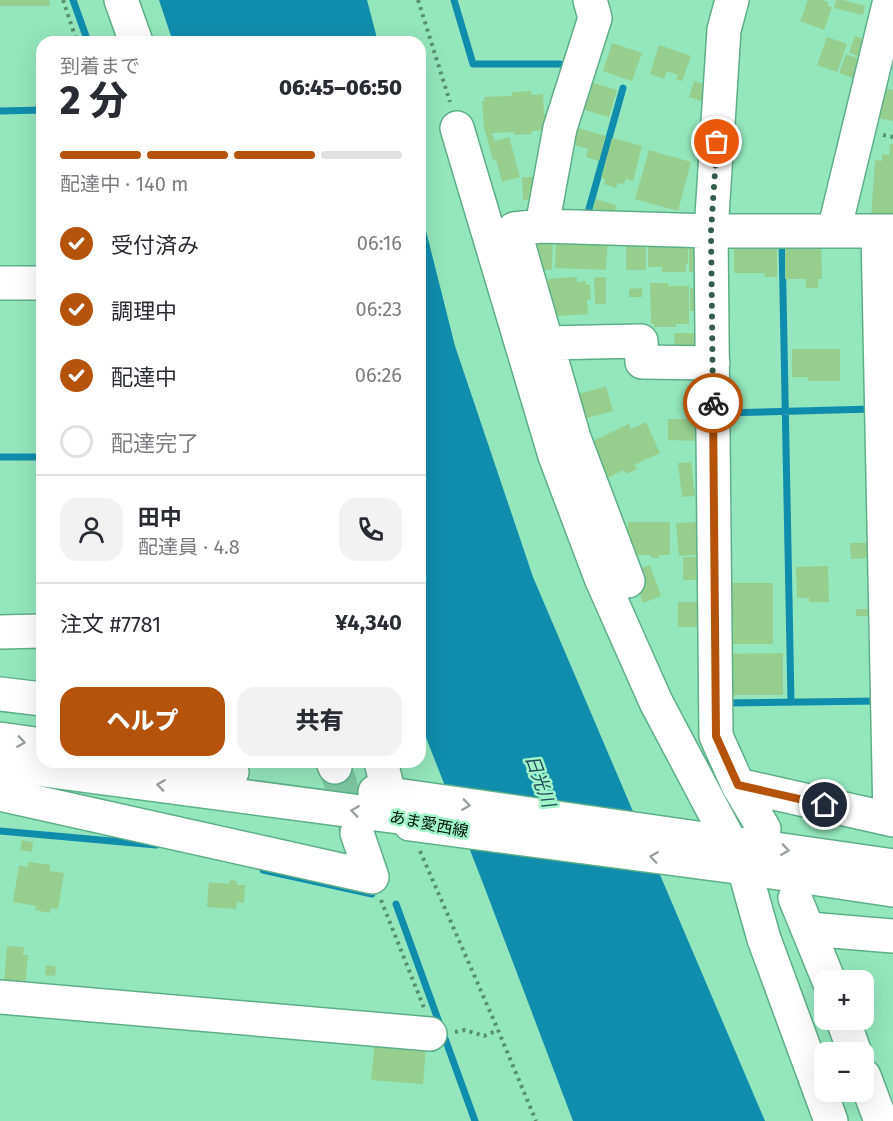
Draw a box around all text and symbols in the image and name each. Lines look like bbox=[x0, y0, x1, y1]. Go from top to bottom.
text: 到着まで bbox=[60, 54, 140, 78]
text: 06:45–06:50 bbox=[279, 74, 402, 101]
text: 2 分 bbox=[60, 78, 128, 124]
pin bbox=[691, 116, 742, 167]
icon: bag bbox=[700, 125, 733, 158]
text: 配達中 · 140 m bbox=[60, 172, 188, 196]
icon: check bbox=[60, 227, 93, 260]
text: 06:16 bbox=[357, 231, 402, 255]
text: 受付済み bbox=[111, 232, 199, 259]
icon: check bbox=[60, 293, 93, 326]
text: 06:23 bbox=[356, 297, 402, 321]
text: 調理中 bbox=[111, 298, 177, 325]
icon: check bbox=[60, 359, 93, 392]
text: 06:26 bbox=[355, 363, 402, 387]
text: 配達中 bbox=[111, 364, 177, 391]
courier bbox=[683, 373, 743, 433]
icon: bike bbox=[697, 387, 730, 420]
text: 配達完了 bbox=[111, 430, 199, 457]
button: person bbox=[60, 498, 123, 561]
button: phone bbox=[339, 498, 402, 561]
text: 田中 bbox=[138, 504, 182, 531]
text: 配達員 · 4.8 bbox=[138, 535, 240, 559]
text: ¥4,340 bbox=[335, 609, 402, 636]
text: 注文 #7781 bbox=[60, 611, 161, 638]
button: ヘルプ bbox=[60, 687, 225, 756]
button: 共有 bbox=[237, 687, 402, 756]
one-way arrow bbox=[16, 735, 26, 747]
water label: 日光川 bbox=[520, 752, 560, 812]
pin bbox=[799, 779, 850, 830]
one-way arrow bbox=[157, 780, 166, 792]
icon: home bbox=[808, 788, 841, 821]
one-way arrow bbox=[461, 799, 470, 811]
one-way arrow bbox=[350, 806, 359, 818]
street label: あま愛西線 bbox=[388, 807, 470, 841]
one-way arrow bbox=[780, 844, 789, 856]
one-way arrow bbox=[650, 851, 659, 864]
map controls bbox=[814, 970, 874, 1102]
button: + bbox=[814, 970, 874, 1030]
button: − bbox=[814, 1042, 874, 1102]

